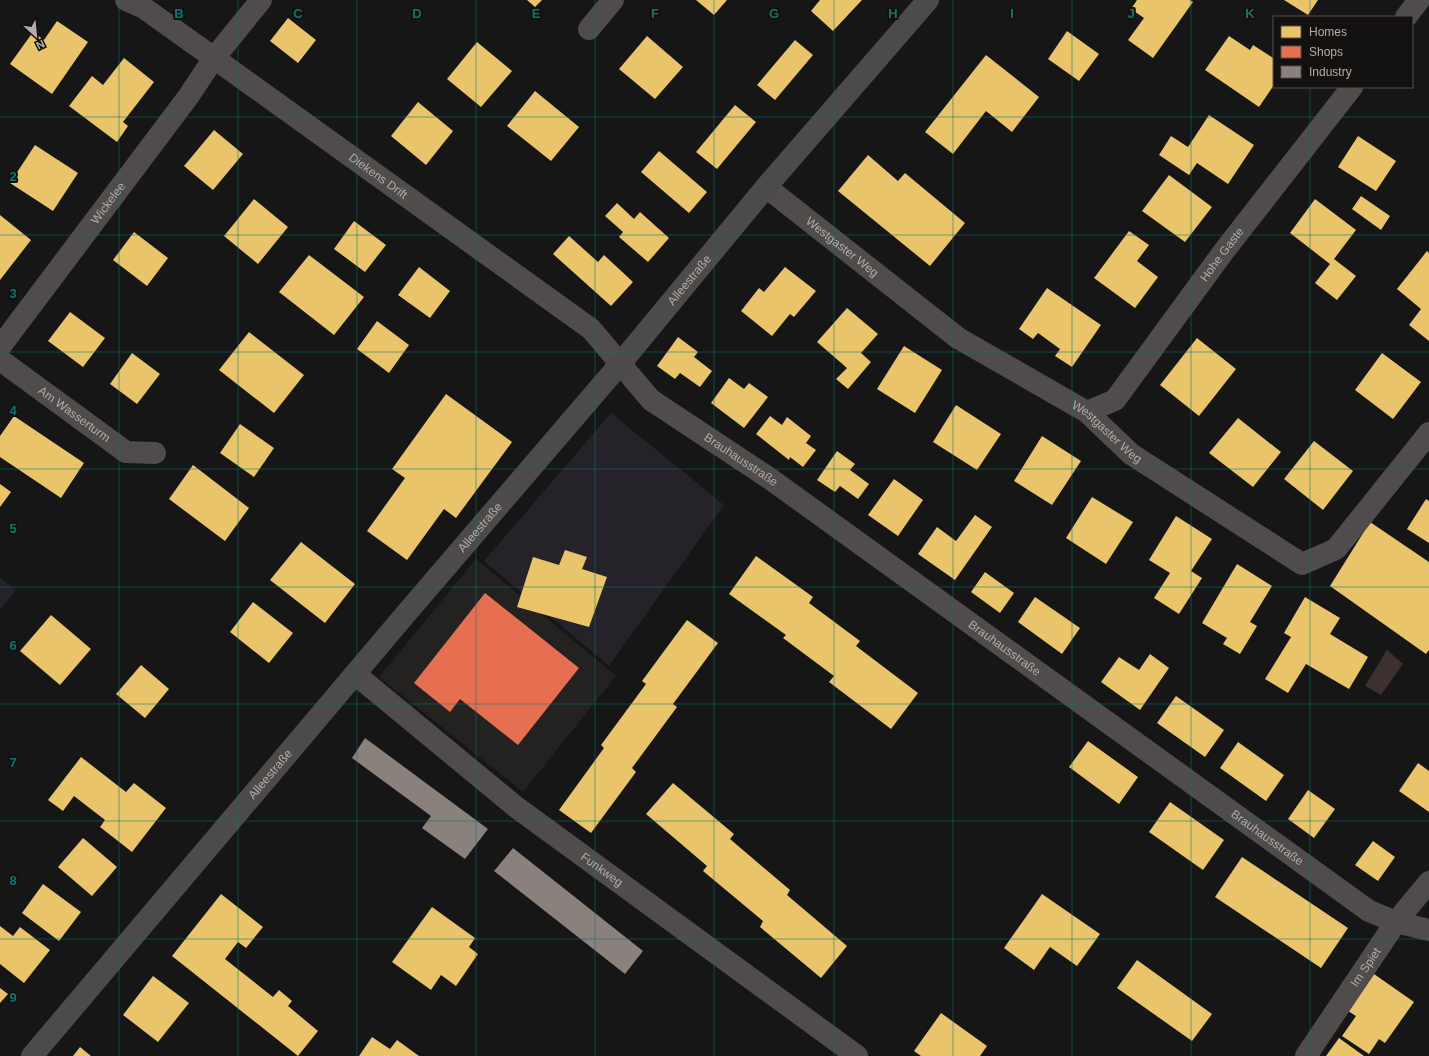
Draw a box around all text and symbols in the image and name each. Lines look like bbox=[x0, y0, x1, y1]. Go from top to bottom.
text: B bbox=[174, 6, 184, 21]
text: C bbox=[293, 6, 303, 21]
text: D bbox=[412, 6, 422, 21]
text: E bbox=[532, 6, 541, 21]
text: F bbox=[651, 6, 659, 21]
text: G bbox=[769, 6, 779, 21]
text: H bbox=[888, 6, 898, 21]
text: I bbox=[1010, 6, 1014, 21]
text: J bbox=[1127, 6, 1135, 21]
text: K bbox=[1245, 6, 1255, 21]
north arrow bbox=[16, 16, 56, 56]
legend bbox=[1273, 16, 1413, 88]
text: Homes bbox=[1309, 25, 1347, 39]
text: N bbox=[34, 38, 47, 52]
text: Shops bbox=[1309, 45, 1343, 59]
text: Industry bbox=[1309, 65, 1352, 79]
street label: Diekens Drift bbox=[346, 150, 411, 202]
text: 2 bbox=[9, 169, 17, 184]
street label: Wickelee bbox=[88, 179, 129, 227]
street label: Westgaster Weg bbox=[803, 214, 881, 280]
street label: Hohe Gaste bbox=[1197, 224, 1247, 284]
street label: Alleestraße bbox=[665, 252, 714, 308]
text: 3 bbox=[9, 286, 17, 301]
street label: Am Wasserturm bbox=[36, 383, 113, 445]
street label: Westgaster Weg bbox=[1069, 398, 1144, 466]
text: 4 bbox=[9, 403, 17, 418]
street label: Brauhausstraße bbox=[702, 430, 781, 489]
street label: Alleestraße bbox=[455, 499, 505, 555]
text: 5 bbox=[9, 521, 17, 536]
street label: Brauhausstraße bbox=[966, 617, 1044, 679]
text: 6 bbox=[9, 638, 17, 653]
street label: Alleestraße bbox=[245, 746, 295, 802]
text: 7 bbox=[9, 755, 17, 770]
street label: Brauhausstraße bbox=[1229, 807, 1306, 869]
street label: Funkweg bbox=[578, 850, 626, 890]
text: 8 bbox=[9, 873, 17, 888]
street label: Im Spiet bbox=[1348, 944, 1384, 989]
text: 9 bbox=[9, 990, 17, 1005]

